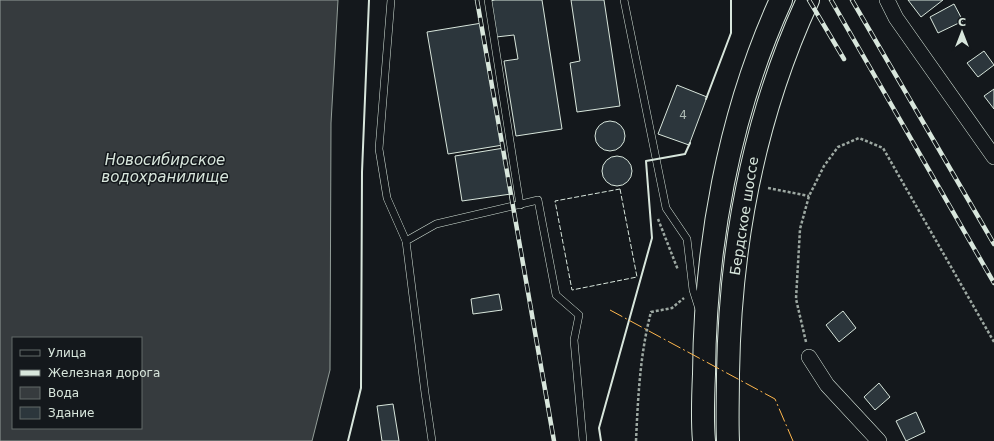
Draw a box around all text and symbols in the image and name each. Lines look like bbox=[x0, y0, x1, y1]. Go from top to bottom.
north arrow bbox=[942, 12, 982, 52]
text: С bbox=[958, 16, 966, 29]
house number: 4 bbox=[679, 108, 687, 122]
water label: Новосибирское водохранилище bbox=[101, 151, 229, 186]
street label: Бердское шоссе bbox=[727, 156, 761, 276]
legend bbox=[12, 337, 142, 429]
text: Улица bbox=[48, 346, 86, 360]
text: Железная дорога bbox=[48, 366, 160, 380]
text: Вода bbox=[48, 386, 79, 400]
text: Здание bbox=[48, 406, 94, 420]

